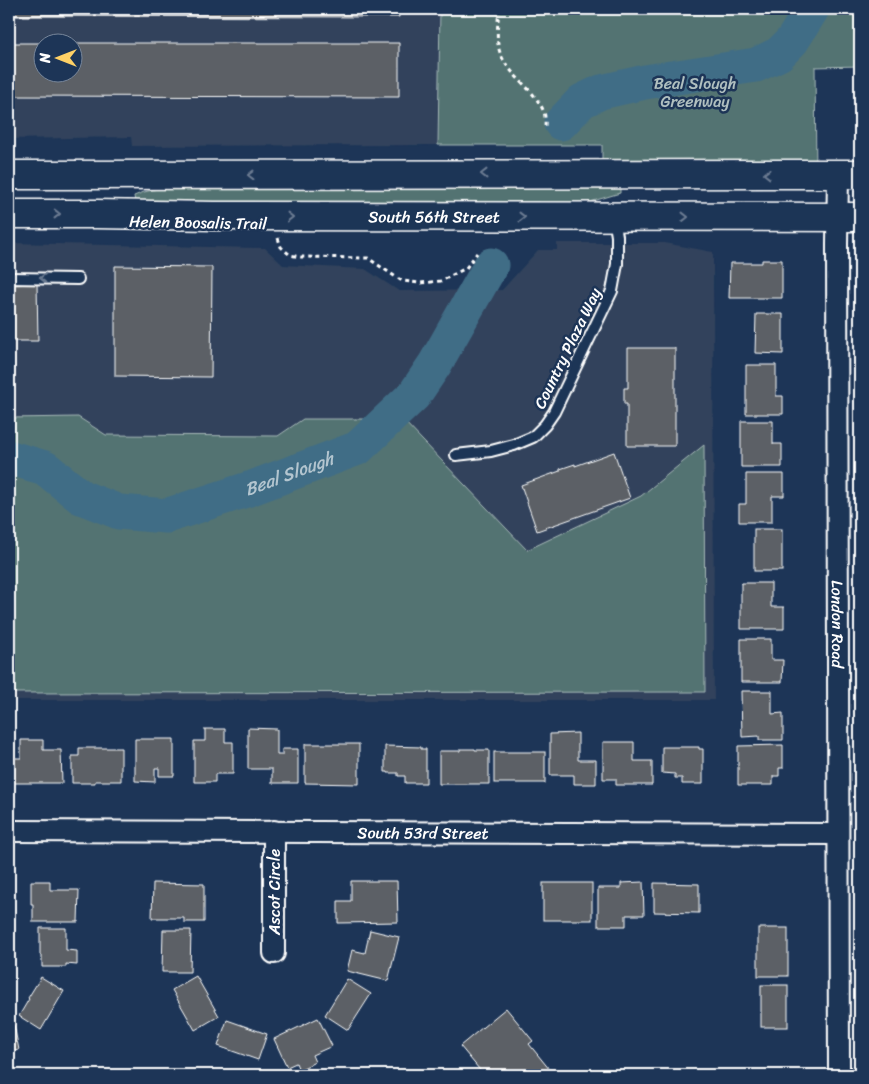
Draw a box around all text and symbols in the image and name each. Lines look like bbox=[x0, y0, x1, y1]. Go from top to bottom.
north arrow bbox=[32, 32, 82, 82]
text: N bbox=[33, 53, 58, 64]
park label: Beal Slough Greenway bbox=[654, 69, 736, 116]
one-way arrow bbox=[479, 169, 487, 179]
one-way arrow bbox=[763, 169, 770, 179]
one-way arrow bbox=[247, 170, 254, 180]
street label: South 56th Street bbox=[368, 202, 500, 231]
street label: Helen Boosalis Trail bbox=[129, 207, 268, 238]
one-way arrow bbox=[54, 209, 62, 219]
one-way arrow bbox=[286, 212, 294, 222]
one-way arrow bbox=[519, 212, 527, 222]
one-way arrow bbox=[682, 212, 689, 222]
one-way arrow bbox=[39, 273, 47, 283]
street label: Country Plaza Way bbox=[525, 282, 610, 414]
water label: Beal Slough bbox=[240, 442, 340, 505]
street label: London Road bbox=[823, 580, 852, 669]
street label: South 53rd Street bbox=[357, 818, 489, 848]
street label: Ascot Circle bbox=[260, 849, 289, 936]

